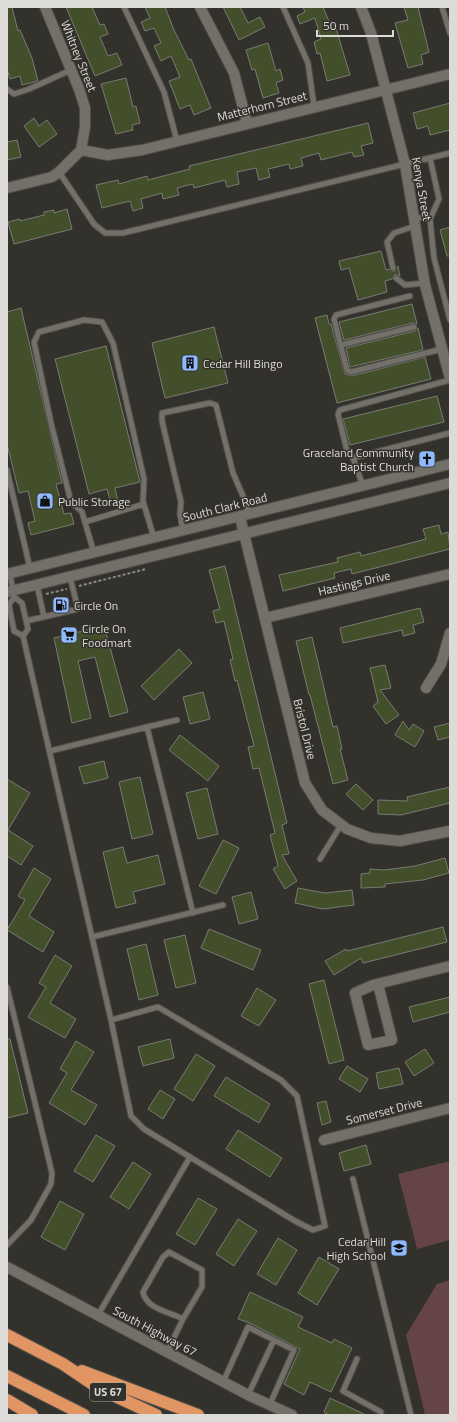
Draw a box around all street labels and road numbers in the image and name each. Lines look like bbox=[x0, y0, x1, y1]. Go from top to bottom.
street label: Whitney Street bbox=[56, 17, 102, 95]
street label: Matterhorn Street bbox=[215, 86, 310, 126]
street label: Kenya Street bbox=[407, 156, 437, 223]
street label: South Clark Road bbox=[181, 487, 269, 527]
street label: Hastings Drive bbox=[316, 565, 392, 601]
street label: Bristol Drive bbox=[288, 697, 322, 761]
street label: Somerset Drive bbox=[344, 1092, 424, 1130]
street label: South Highway 67 bbox=[110, 1301, 200, 1361]
road number: US 67 bbox=[90, 1383, 126, 1401]

